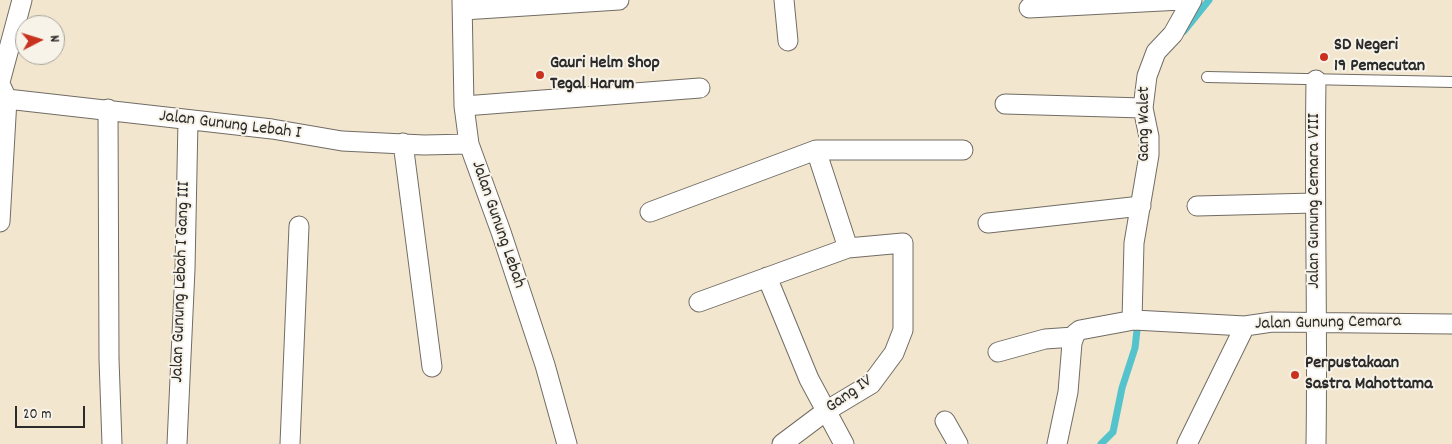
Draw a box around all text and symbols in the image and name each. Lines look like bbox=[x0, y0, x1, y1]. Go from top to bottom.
north arrow bbox=[15, 15, 65, 65]
text: N bbox=[44, 34, 64, 43]
place label: SD Negeri 19 Pemecutan bbox=[1334, 36, 1425, 78]
marker: SD Negeri 19 Pemecutan bbox=[1318, 51, 1330, 63]
place label: Gauri Helm Shop Tegal Harum bbox=[550, 54, 660, 96]
marker: Gauri Helm Shop Tegal Harum bbox=[534, 69, 546, 81]
street label: Gang Walet bbox=[1135, 86, 1157, 162]
street label: Jalan Gunung Lebah I bbox=[158, 107, 302, 145]
street label: Jalan Gunung Cemara VIII bbox=[1305, 113, 1327, 289]
street label: Jalan Gunung Lebah bbox=[465, 159, 529, 291]
street label: Jalan Gunung Lebah I Gang III bbox=[168, 181, 196, 383]
street label: Jalan Gunung Cemara bbox=[1255, 312, 1401, 336]
place label: Perpustakaan Sastra Mahottama bbox=[1305, 354, 1433, 396]
marker: Perpustakaan Sastra Mahottama bbox=[1289, 369, 1301, 381]
street label: Gang IV bbox=[822, 371, 878, 419]
scale bar bbox=[18, 396, 88, 428]
text: 20 m bbox=[23, 404, 51, 426]

